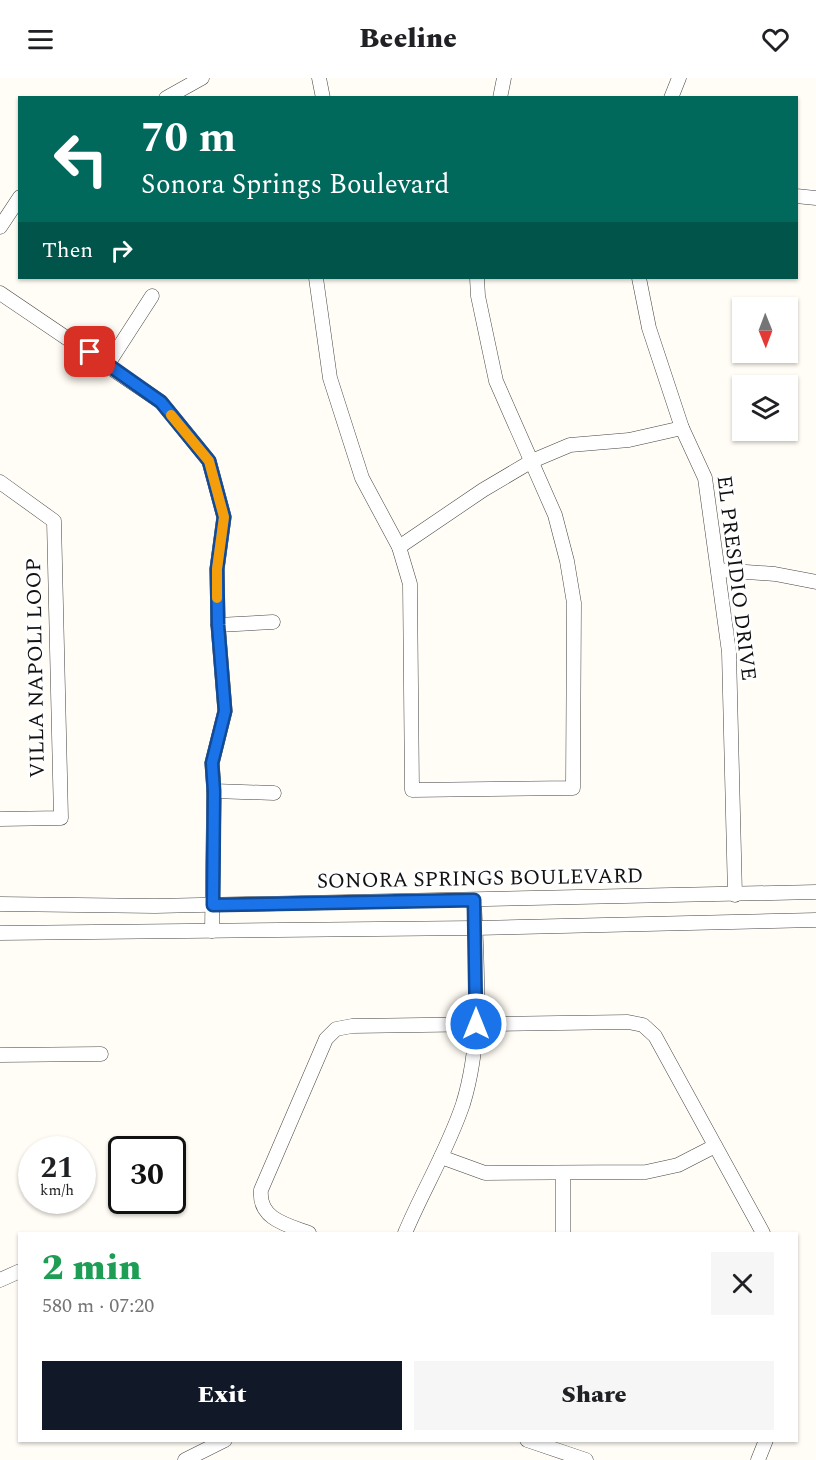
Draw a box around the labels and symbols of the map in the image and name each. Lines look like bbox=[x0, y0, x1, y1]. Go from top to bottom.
north arrow bbox=[732, 297, 798, 363]
pin bbox=[64, 326, 115, 377]
street label: EL PRESIDIO DRIVE bbox=[708, 473, 764, 683]
street label: VILLA NAPOLI LOOP bbox=[18, 558, 54, 778]
street label: SONORA SPRINGS BOULEVARD bbox=[316, 860, 644, 898]
position arrow bbox=[444, 992, 508, 1056]
speed limit sign: 30 bbox=[108, 1136, 186, 1214]

